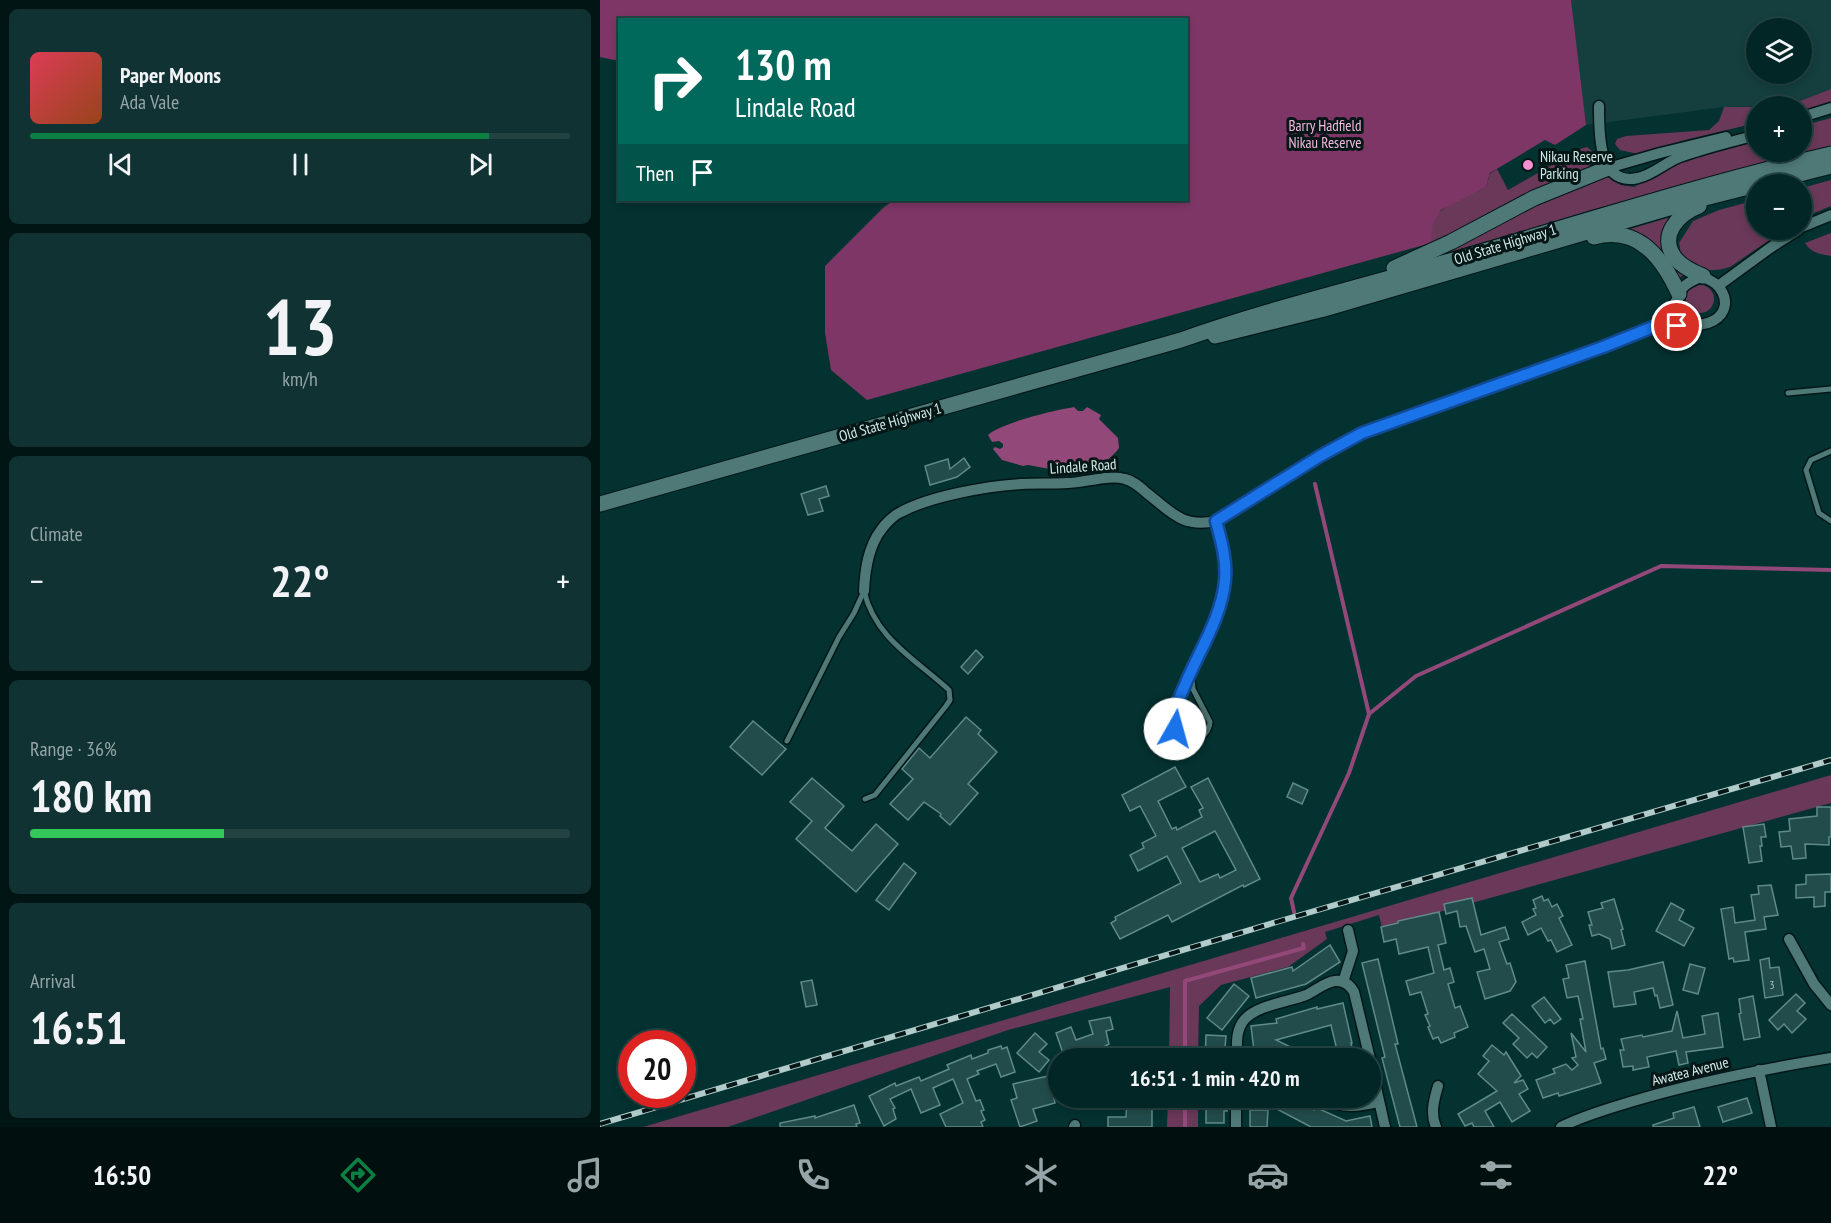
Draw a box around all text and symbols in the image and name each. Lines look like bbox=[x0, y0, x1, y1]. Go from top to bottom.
map controls bbox=[1746, 18, 1812, 240]
button: layers bbox=[1746, 18, 1812, 84]
text: 130 m bbox=[735, 37, 832, 92]
icon: right bbox=[636, 42, 714, 120]
text: Paper Moons bbox=[120, 61, 221, 89]
text: Ada Vale bbox=[120, 89, 179, 115]
text: Lindale Road bbox=[735, 90, 856, 124]
button: + bbox=[1746, 96, 1812, 162]
park label: Barry Hadfield Nikau Reserve bbox=[1288, 116, 1362, 152]
place label: Nikau Reserve Parking bbox=[1540, 147, 1613, 183]
icon: previous bbox=[104, 148, 137, 181]
icon: pause bbox=[284, 148, 317, 181]
icon: next bbox=[464, 148, 497, 181]
icon: arrive bbox=[686, 156, 719, 189]
marker: Nikau Reserve Parking bbox=[1521, 158, 1535, 172]
text: Then bbox=[636, 159, 674, 187]
button: − bbox=[1746, 174, 1812, 240]
street label: Old State Highway 1 bbox=[1452, 219, 1558, 269]
text: 13 bbox=[263, 276, 337, 377]
pin bbox=[1651, 300, 1702, 351]
icon: arrive bbox=[1660, 309, 1693, 342]
text: km/h bbox=[282, 366, 318, 392]
street label: Old State Highway 1 bbox=[837, 398, 943, 446]
street label: Lindale Road bbox=[1049, 454, 1117, 478]
text: Climate bbox=[30, 521, 83, 547]
text: 22° bbox=[270, 551, 330, 609]
text: − bbox=[30, 559, 44, 602]
text: + bbox=[556, 559, 570, 602]
position arrow bbox=[1143, 697, 1207, 761]
text: Range · 36% bbox=[30, 736, 117, 762]
text: 180 km bbox=[30, 766, 152, 824]
text: Arrival bbox=[30, 968, 75, 994]
house number: 3 bbox=[1769, 977, 1775, 992]
text: 16:51 bbox=[30, 998, 127, 1056]
speed limit sign: 20 bbox=[618, 1030, 696, 1108]
street label: Awatea Avenue bbox=[1650, 1052, 1730, 1090]
text: 16:51 · 1 min · 420 m bbox=[1129, 1064, 1300, 1092]
icon: directions bbox=[337, 1154, 379, 1196]
icon: music bbox=[564, 1154, 606, 1196]
icon: phone bbox=[792, 1154, 834, 1196]
icon: climate bbox=[1020, 1154, 1062, 1196]
icon: car bbox=[1247, 1154, 1289, 1196]
icon: filters bbox=[1475, 1154, 1517, 1196]
text: 16:50 bbox=[93, 1158, 151, 1192]
text: 22° bbox=[1702, 1158, 1738, 1192]

